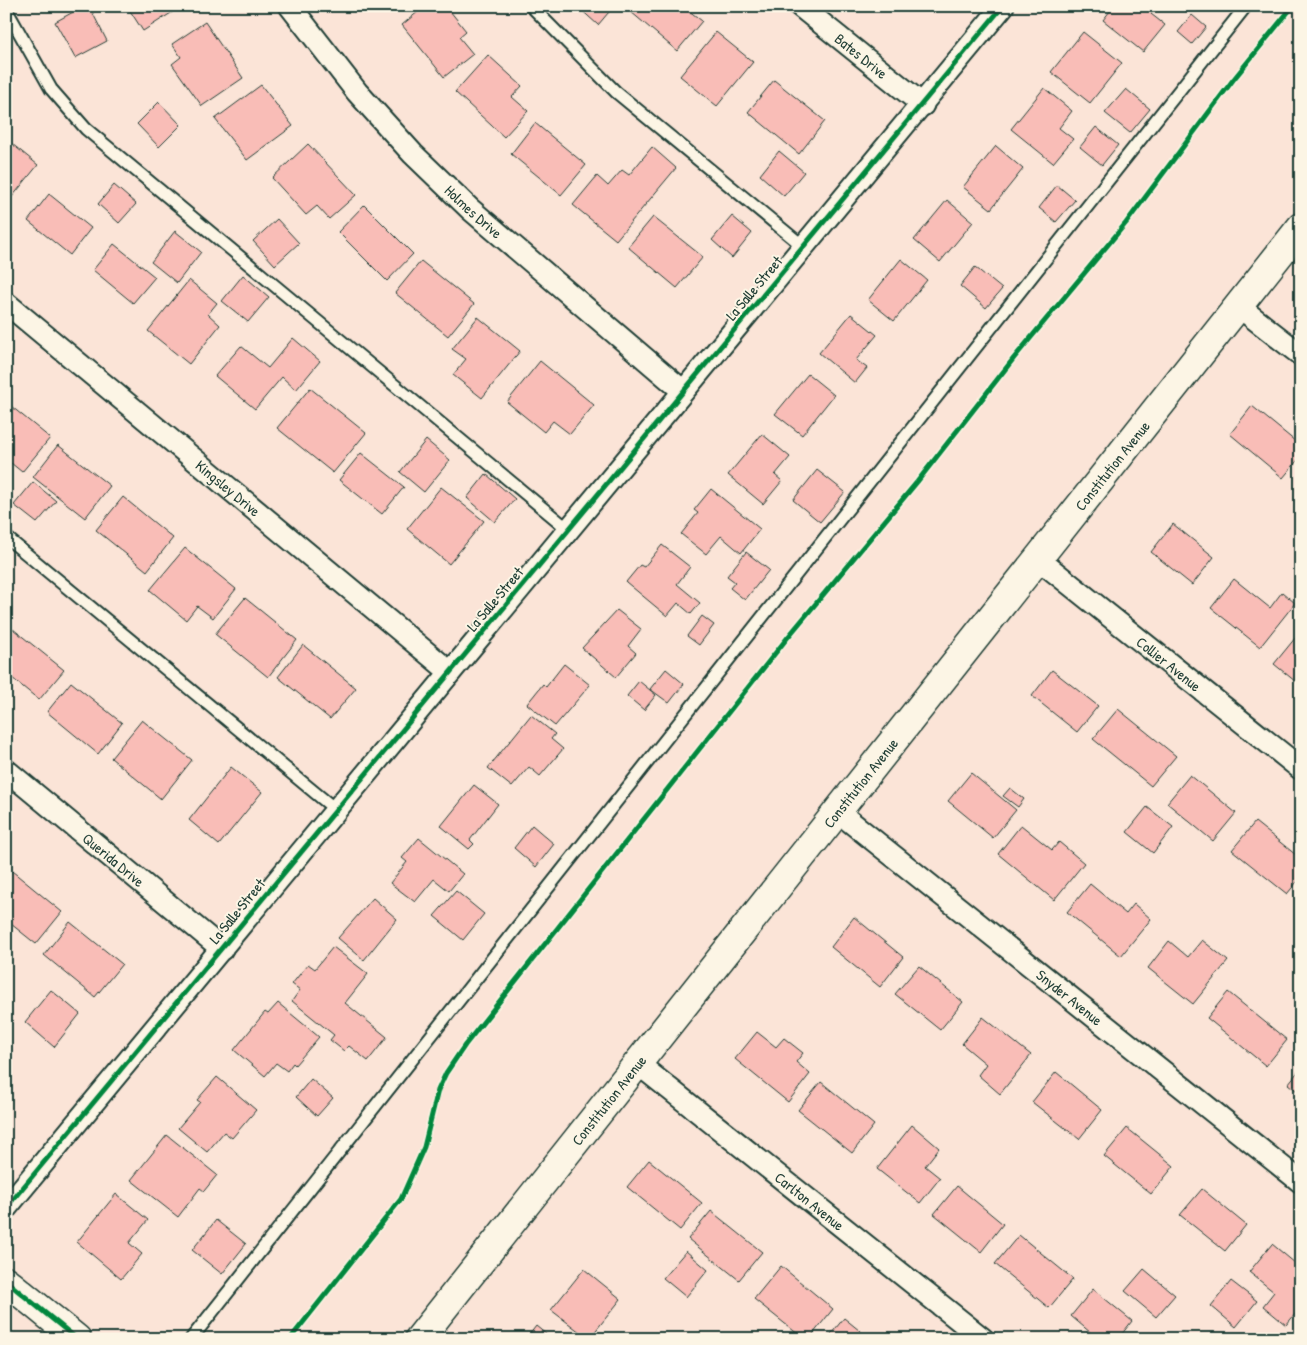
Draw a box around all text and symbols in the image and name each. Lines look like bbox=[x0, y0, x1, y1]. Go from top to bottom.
street label: Bates Drive bbox=[831, 28, 892, 83]
street label: Holmes Drive bbox=[440, 180, 507, 243]
street label: La Salle Street bbox=[721, 251, 788, 325]
street label: Constitution Avenue bbox=[1070, 416, 1154, 515]
street label: Kingsley Drive bbox=[191, 455, 265, 521]
street label: La Salle Street bbox=[462, 562, 529, 636]
street label: Collier Avenue bbox=[1132, 631, 1206, 696]
street label: Constitution Avenue bbox=[818, 733, 902, 832]
street label: Querida Drive bbox=[78, 827, 149, 891]
street label: La Salle Street bbox=[204, 873, 270, 948]
street label: Snyder Avenue bbox=[1032, 964, 1107, 1030]
street label: Constitution Avenue bbox=[566, 1051, 651, 1149]
street label: Carlton Avenue bbox=[771, 1167, 849, 1235]

